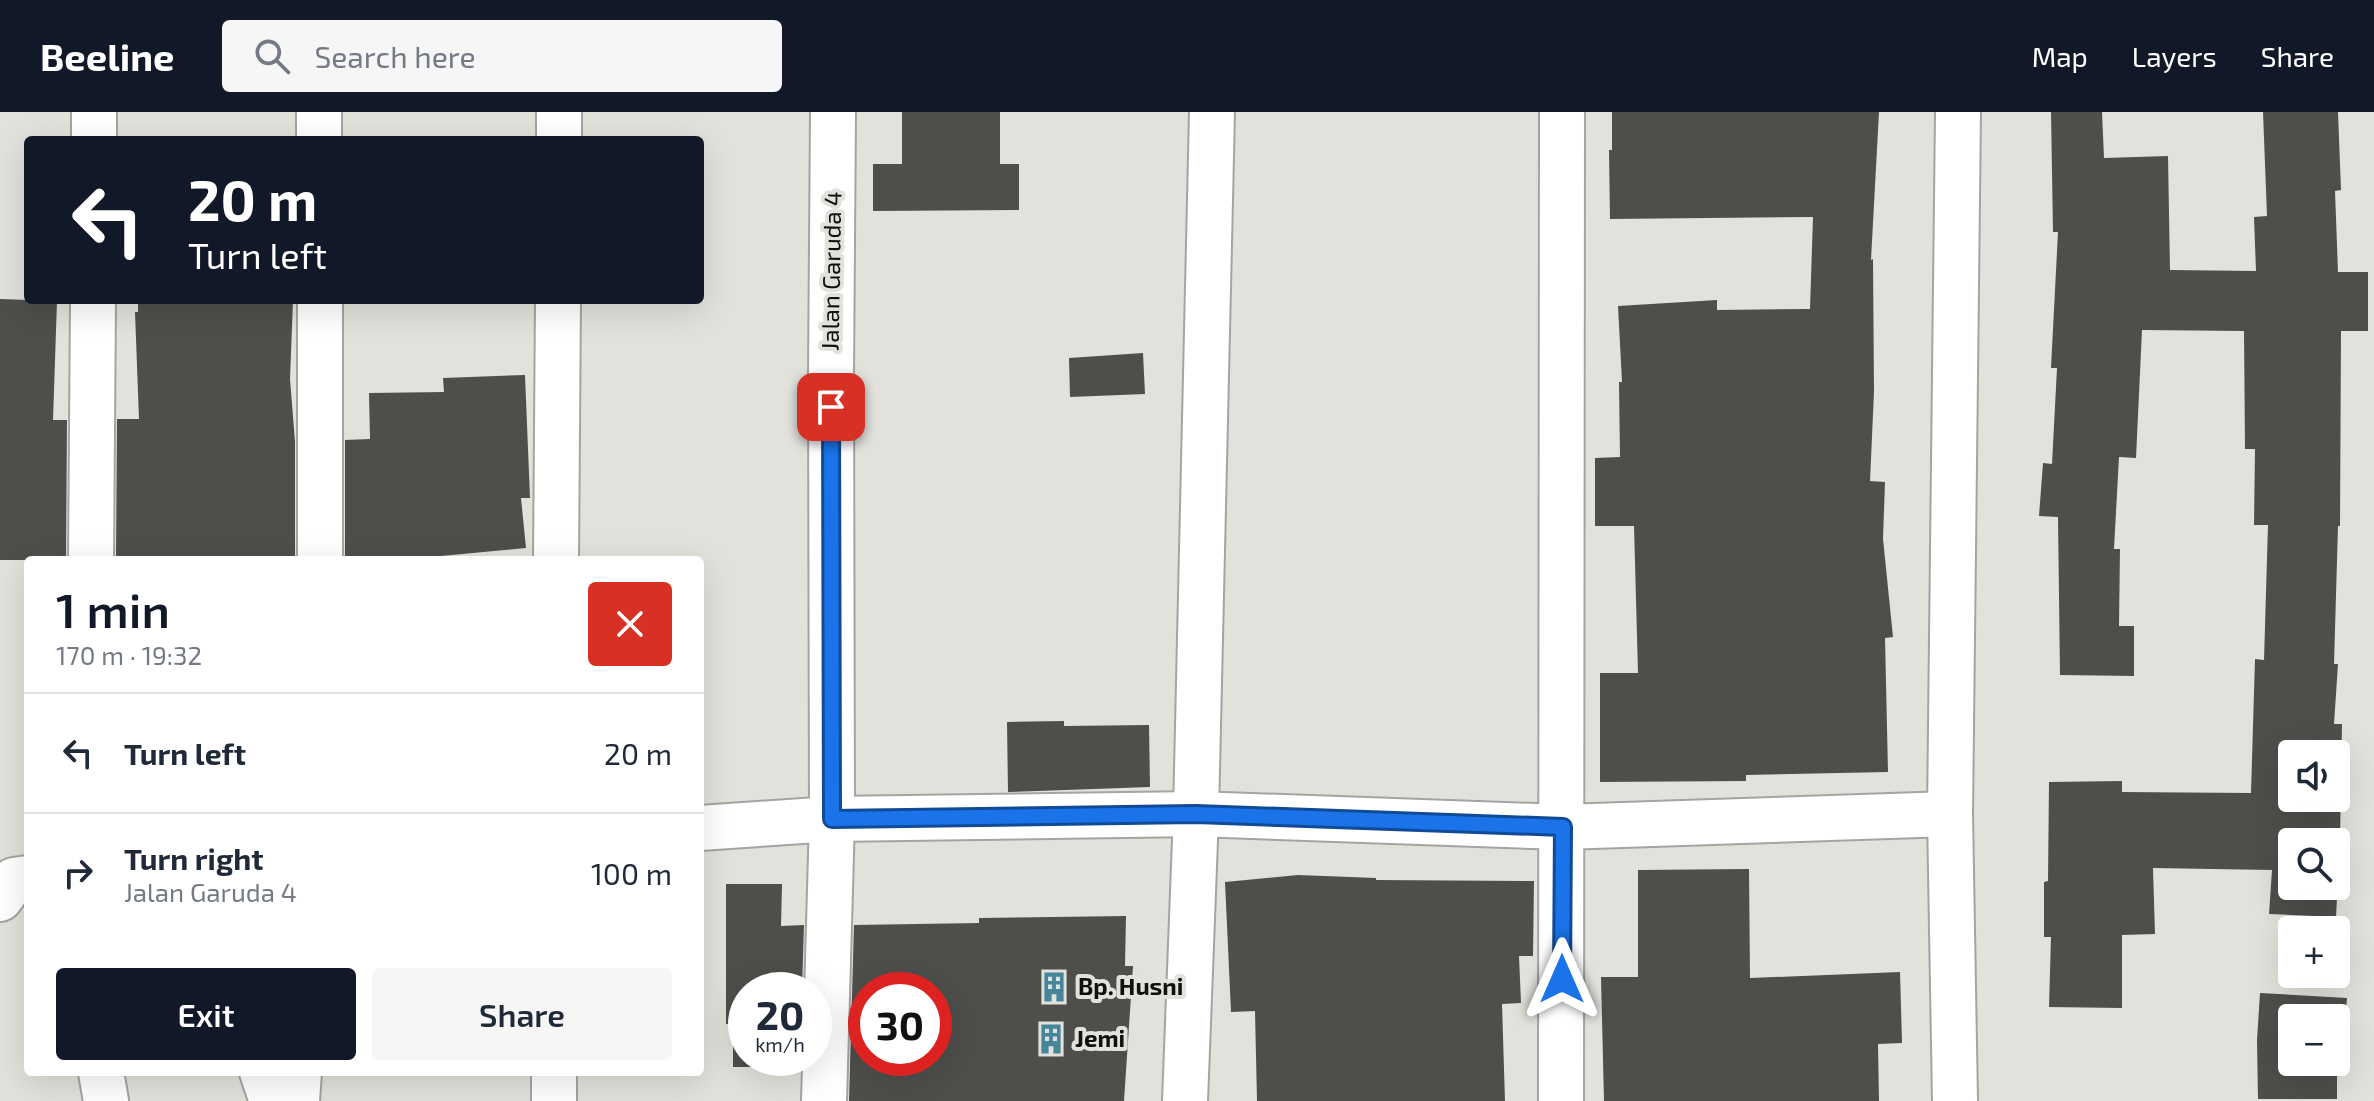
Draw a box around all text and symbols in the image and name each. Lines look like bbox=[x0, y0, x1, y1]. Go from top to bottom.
search box bbox=[222, 20, 782, 92]
text: Beeline bbox=[40, 33, 174, 79]
icon: search bbox=[250, 34, 294, 78]
text: Search here bbox=[314, 38, 476, 74]
text: Map bbox=[2032, 39, 2088, 73]
text: Layers bbox=[2132, 39, 2217, 73]
text: Share bbox=[2261, 39, 2334, 73]
text: 20 m bbox=[188, 165, 317, 232]
icon: left bbox=[56, 168, 160, 272]
street label: Jalan Garuda 4 bbox=[815, 191, 846, 351]
text: Turn left bbox=[188, 233, 327, 276]
pin bbox=[797, 373, 865, 441]
icon: arrive bbox=[809, 385, 853, 429]
text: 1 min bbox=[56, 580, 170, 638]
button: close bbox=[588, 582, 672, 666]
text: 170 m · 19:32 bbox=[56, 639, 202, 670]
icon: left bbox=[56, 731, 100, 775]
text: Turn left bbox=[124, 735, 246, 771]
text: 20 m bbox=[604, 735, 672, 771]
map controls bbox=[2278, 740, 2350, 1076]
button: sound bbox=[2278, 740, 2350, 812]
button: search bbox=[2278, 828, 2350, 900]
text: Turn right bbox=[124, 840, 264, 876]
icon: right bbox=[56, 851, 100, 895]
text: 100 m bbox=[591, 855, 672, 891]
text: Jalan Garuda 4 bbox=[124, 876, 297, 907]
button: + bbox=[2278, 916, 2350, 988]
position arrow bbox=[1520, 937, 1604, 1021]
button: Exit bbox=[56, 968, 356, 1060]
button: Share bbox=[372, 968, 672, 1060]
building icon: Bp. Husni bbox=[1037, 970, 1071, 1004]
place label: Bp. Husni bbox=[1078, 971, 1183, 1000]
speed limit sign: 30 bbox=[848, 972, 952, 1076]
text: 20 bbox=[756, 990, 804, 1038]
button: − bbox=[2278, 1004, 2350, 1076]
building icon: Jemi bbox=[1034, 1022, 1068, 1056]
place label: Jemi bbox=[1075, 1023, 1125, 1052]
text: km/h bbox=[755, 1032, 805, 1056]

